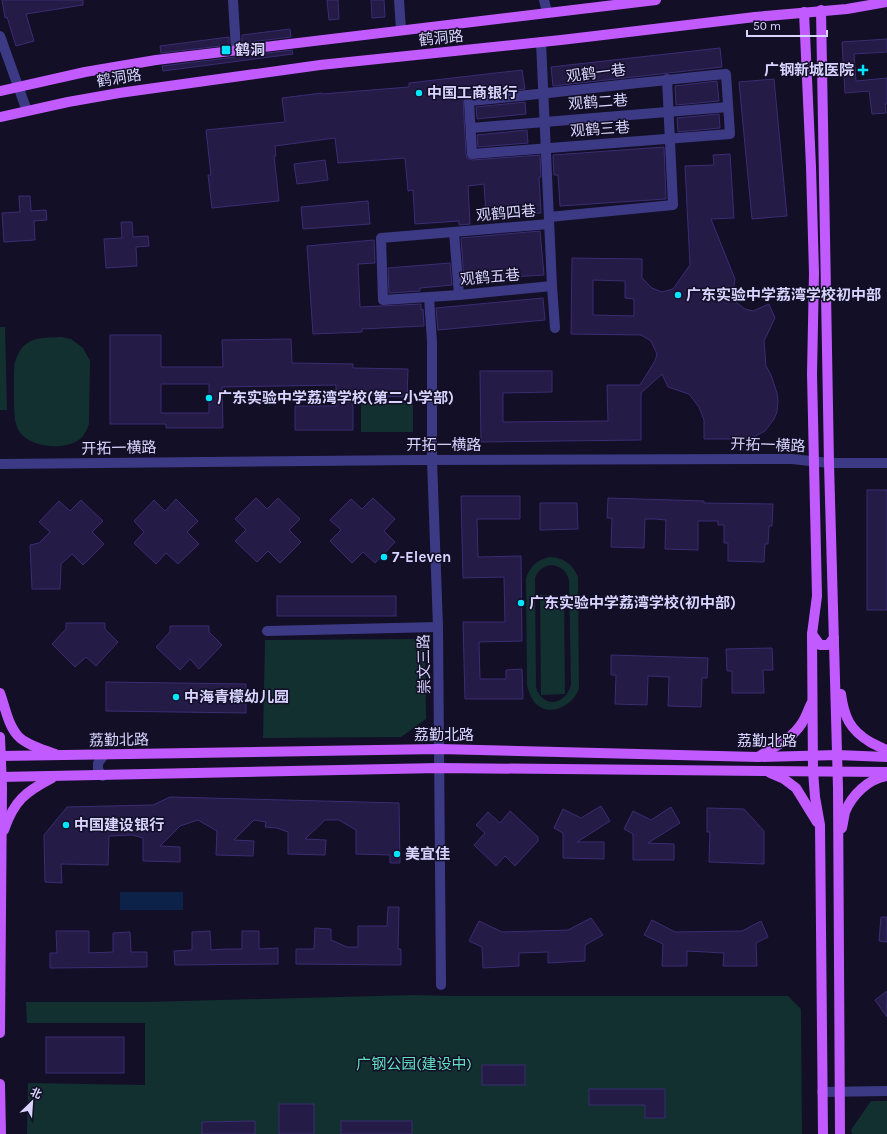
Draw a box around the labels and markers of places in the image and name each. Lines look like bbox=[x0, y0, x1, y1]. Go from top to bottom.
place label: 鹤洞 bbox=[235, 41, 265, 59]
marker: 鹤洞 bbox=[220, 44, 232, 56]
place label: 广钢新城医院 bbox=[764, 61, 854, 79]
marker: 广钢新城医院 bbox=[857, 64, 869, 76]
place label: 中国工商银行 bbox=[427, 84, 517, 102]
marker: 中国工商银行 bbox=[414, 88, 424, 98]
place label: 广东实验中学荔湾学校初中部 bbox=[686, 286, 881, 304]
marker: 广东实验中学荔湾学校初中部 bbox=[673, 290, 683, 300]
place label: 广东实验中学荔湾学校(第二小学部) bbox=[217, 389, 454, 407]
marker: 广东实验中学荔湾学校(第二小学部) bbox=[204, 393, 214, 403]
place label: 7-Eleven bbox=[392, 548, 451, 566]
marker: 7-Eleven bbox=[379, 552, 389, 562]
place label: 广东实验中学荔湾学校(初中部) bbox=[529, 594, 736, 612]
marker: 广东实验中学荔湾学校(初中部) bbox=[516, 598, 526, 608]
place label: 中海青檬幼儿园 bbox=[184, 688, 289, 706]
marker: 中海青檬幼儿园 bbox=[171, 692, 181, 702]
place label: 中国建设银行 bbox=[74, 816, 164, 834]
marker: 中国建设银行 bbox=[61, 820, 71, 830]
place label: 美宜佳 bbox=[405, 845, 450, 863]
marker: 美宜佳 bbox=[392, 849, 402, 859]

